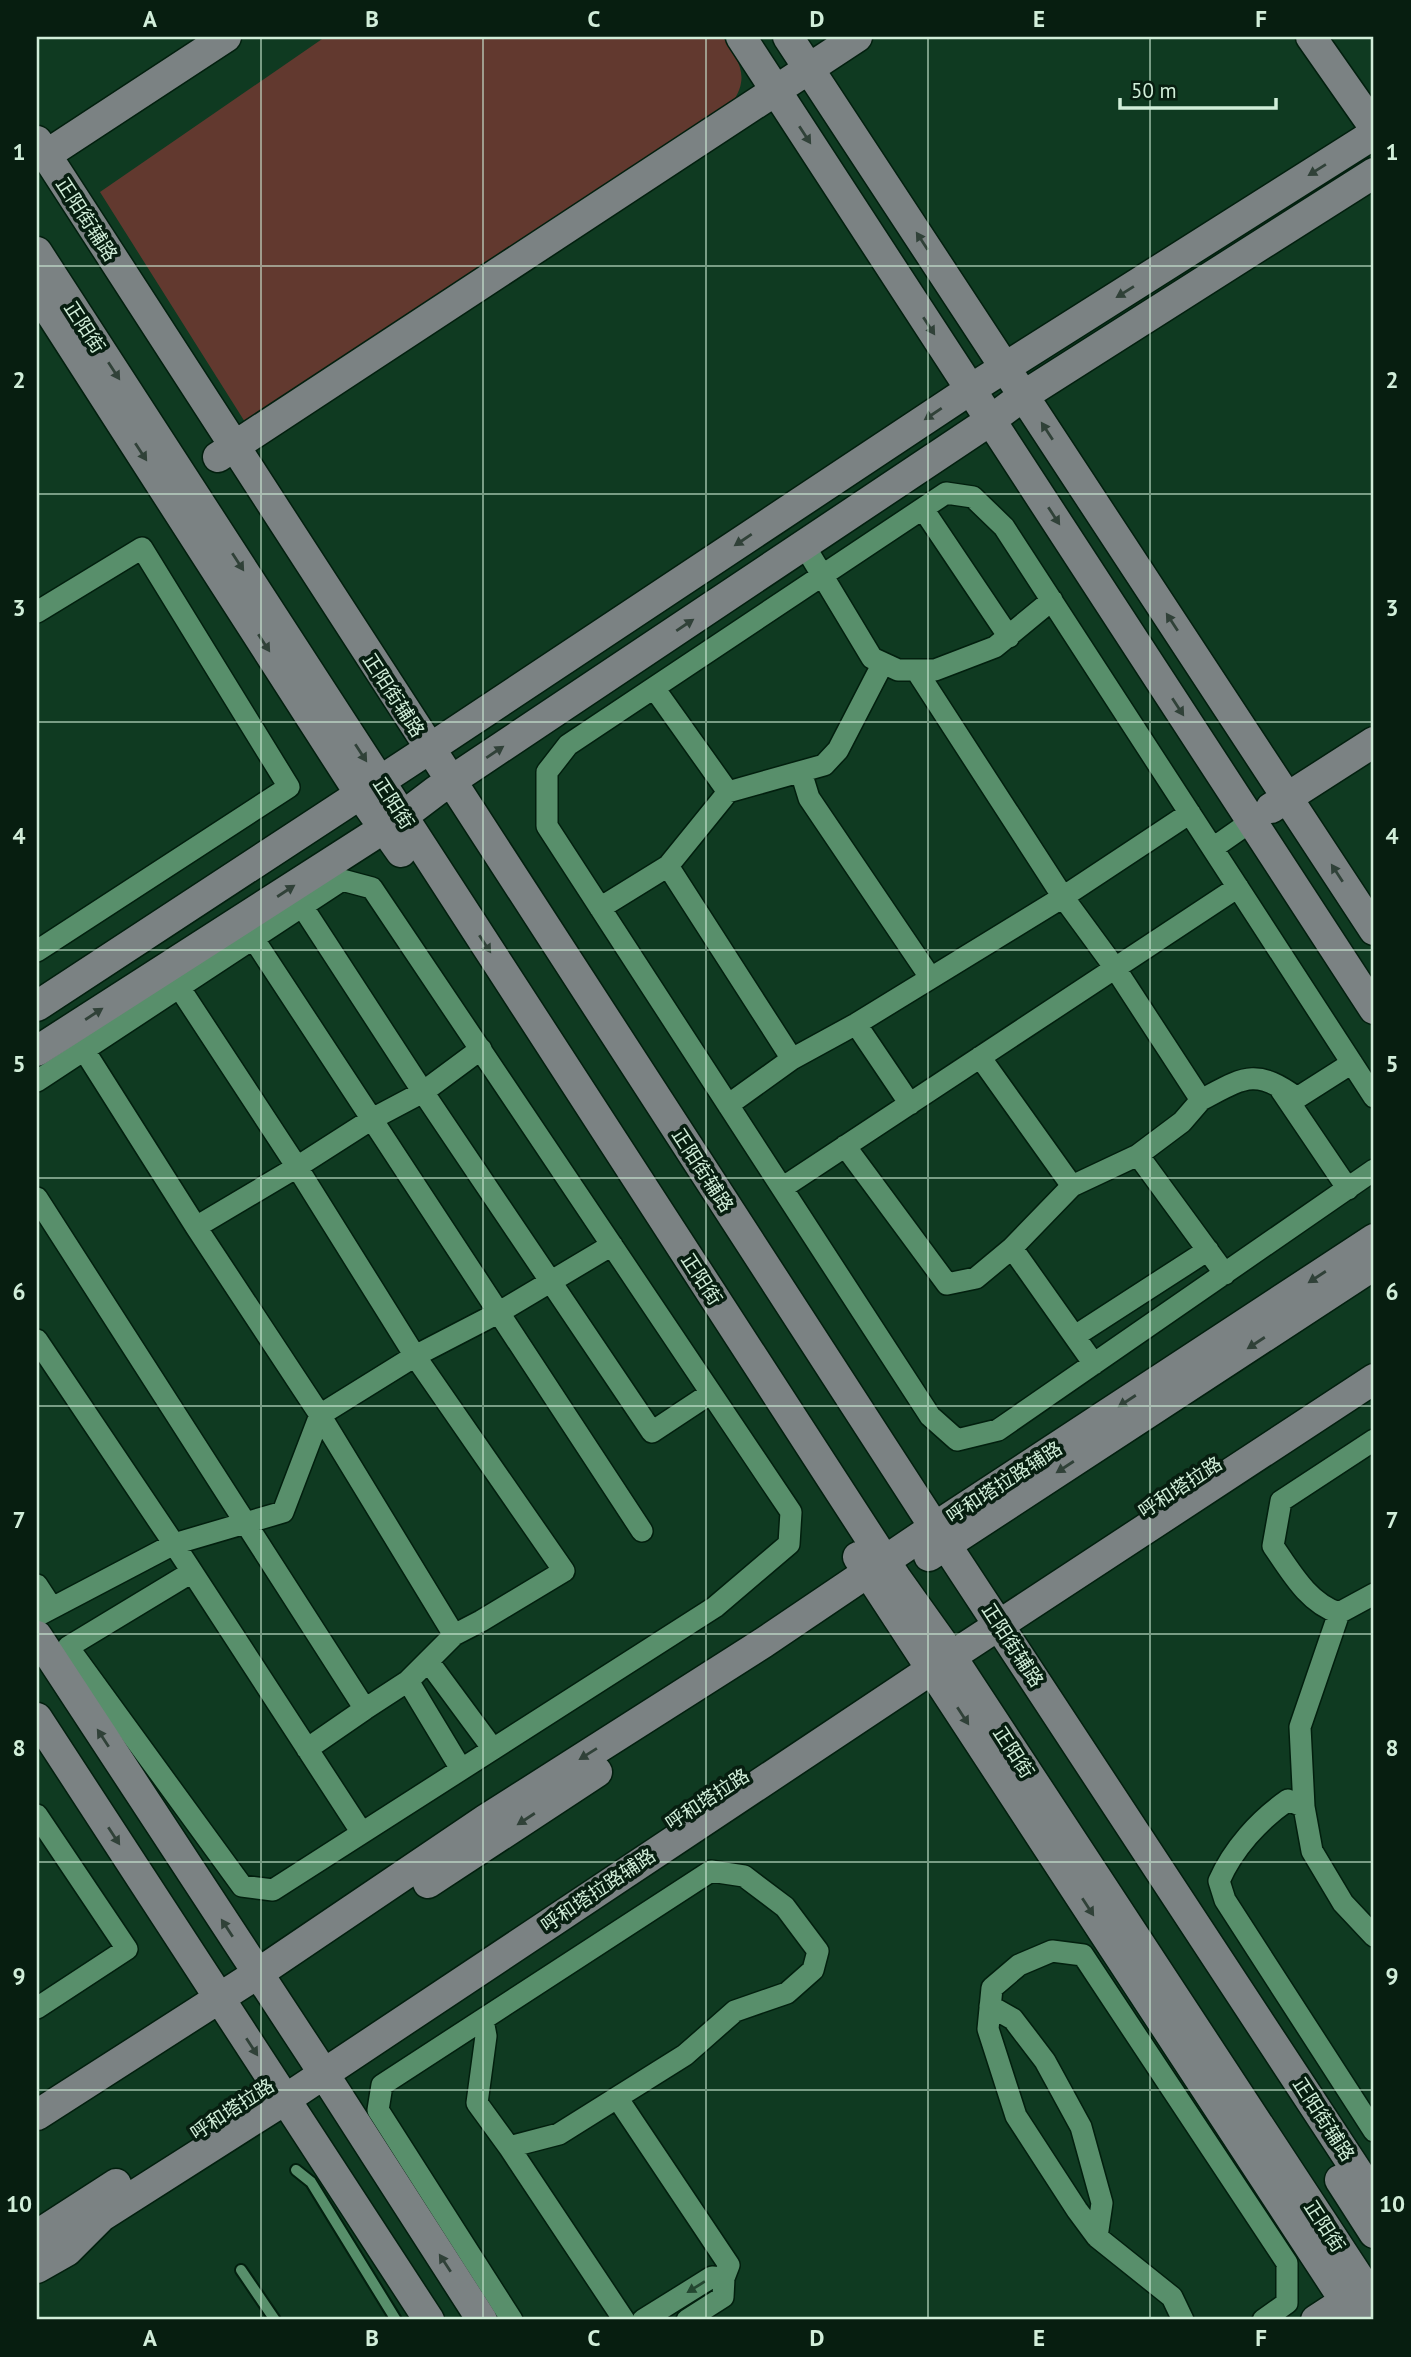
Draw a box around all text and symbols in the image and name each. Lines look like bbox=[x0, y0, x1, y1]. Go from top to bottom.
text: A bbox=[143, 4, 157, 33]
text: B bbox=[365, 4, 379, 33]
text: C bbox=[588, 4, 601, 33]
text: D bbox=[810, 4, 824, 33]
text: E bbox=[1033, 4, 1045, 33]
text: F bbox=[1255, 4, 1267, 33]
scale bar bbox=[1120, 66, 1276, 110]
text: 50 m bbox=[1131, 77, 1177, 104]
one-way arrow bbox=[799, 125, 812, 145]
text: 1 bbox=[12, 137, 26, 166]
text: 1 bbox=[1385, 137, 1399, 166]
one-way arrow bbox=[1307, 164, 1326, 177]
street label: 正阳街辅路 bbox=[51, 173, 123, 265]
one-way arrow bbox=[915, 232, 929, 250]
one-way arrow bbox=[1115, 286, 1134, 299]
street label: 正阳街 bbox=[59, 297, 111, 357]
one-way arrow bbox=[923, 316, 936, 335]
one-way arrow bbox=[107, 362, 121, 380]
text: 2 bbox=[12, 365, 26, 394]
text: 2 bbox=[1385, 365, 1399, 394]
one-way arrow bbox=[923, 407, 942, 420]
one-way arrow bbox=[1040, 422, 1053, 441]
one-way arrow bbox=[134, 442, 147, 462]
one-way arrow bbox=[1047, 506, 1060, 526]
one-way arrow bbox=[734, 533, 752, 547]
one-way arrow bbox=[231, 552, 244, 572]
text: 3 bbox=[12, 593, 26, 622]
text: 3 bbox=[1385, 593, 1399, 622]
one-way arrow bbox=[1165, 612, 1178, 631]
one-way arrow bbox=[675, 619, 694, 632]
one-way arrow bbox=[257, 633, 270, 653]
street label: 正阳街辅路 bbox=[358, 649, 430, 741]
one-way arrow bbox=[1171, 697, 1184, 717]
one-way arrow bbox=[355, 743, 368, 763]
one-way arrow bbox=[485, 745, 505, 758]
street label: 正阳街 bbox=[368, 773, 420, 833]
text: 4 bbox=[12, 821, 26, 850]
text: 4 bbox=[1385, 821, 1399, 850]
one-way arrow bbox=[1330, 864, 1344, 882]
one-way arrow bbox=[276, 885, 295, 898]
one-way arrow bbox=[479, 934, 492, 954]
one-way arrow bbox=[85, 1008, 104, 1021]
text: 5 bbox=[12, 1049, 26, 1078]
text: 5 bbox=[1385, 1049, 1399, 1078]
street label: 正阳街辅路 bbox=[667, 1124, 739, 1216]
street label: 正阳街 bbox=[676, 1249, 728, 1309]
one-way arrow bbox=[1307, 1270, 1327, 1283]
text: 6 bbox=[12, 1277, 26, 1306]
text: 6 bbox=[1385, 1277, 1399, 1306]
one-way arrow bbox=[1246, 1336, 1265, 1349]
one-way arrow bbox=[1117, 1395, 1137, 1408]
street label: 呼和塔拉路辅路 bbox=[942, 1436, 1066, 1528]
street label: 呼和塔拉路 bbox=[1134, 1451, 1226, 1523]
one-way arrow bbox=[1056, 1460, 1075, 1473]
text: 7 bbox=[12, 1505, 26, 1534]
text: 7 bbox=[1385, 1505, 1399, 1534]
street label: 正阳街辅路 bbox=[977, 1599, 1049, 1691]
one-way arrow bbox=[957, 1706, 970, 1726]
street label: 正阳街 bbox=[988, 1722, 1040, 1782]
one-way arrow bbox=[97, 1728, 110, 1747]
text: 8 bbox=[12, 1733, 26, 1762]
text: 8 bbox=[1385, 1733, 1399, 1762]
one-way arrow bbox=[579, 1748, 598, 1761]
street label: 呼和塔拉路 bbox=[661, 1763, 753, 1835]
one-way arrow bbox=[517, 1812, 535, 1826]
one-way arrow bbox=[108, 1827, 121, 1846]
street label: 呼和塔拉路辅路 bbox=[536, 1843, 660, 1937]
one-way arrow bbox=[1081, 1897, 1094, 1916]
one-way arrow bbox=[221, 1919, 234, 1938]
text: 9 bbox=[12, 1961, 26, 1990]
text: 9 bbox=[1385, 1961, 1399, 1990]
one-way arrow bbox=[246, 2037, 259, 2057]
street label: 呼和塔拉路 bbox=[186, 2073, 278, 2145]
street label: 正阳街辅路 bbox=[1288, 2073, 1360, 2165]
text: 10 bbox=[6, 2189, 32, 2218]
text: 10 bbox=[1379, 2189, 1405, 2218]
street label: 正阳街 bbox=[1299, 2196, 1351, 2256]
one-way arrow bbox=[439, 2253, 452, 2272]
one-way arrow bbox=[686, 2281, 706, 2294]
text: A bbox=[143, 2323, 157, 2352]
text: B bbox=[365, 2323, 379, 2352]
text: C bbox=[588, 2323, 601, 2352]
text: D bbox=[810, 2323, 824, 2352]
text: E bbox=[1033, 2323, 1045, 2352]
text: F bbox=[1255, 2323, 1267, 2352]

